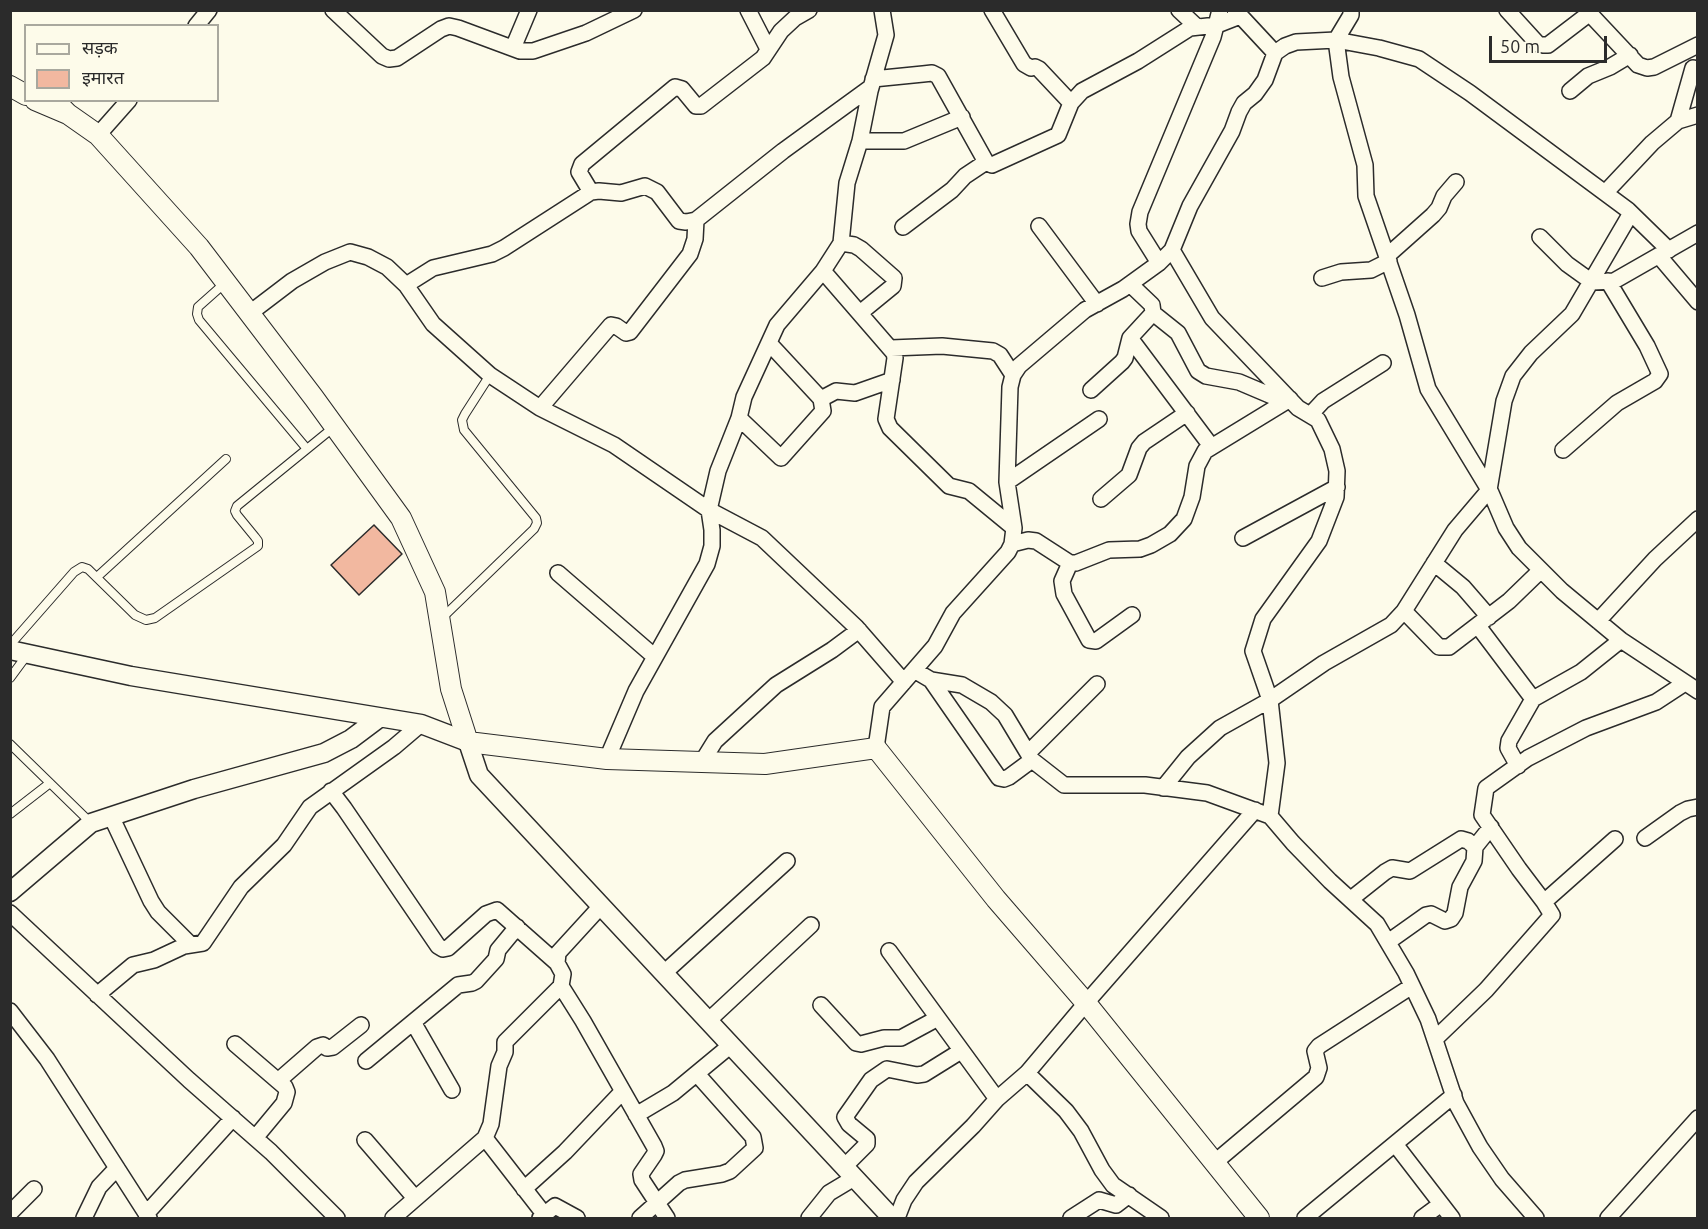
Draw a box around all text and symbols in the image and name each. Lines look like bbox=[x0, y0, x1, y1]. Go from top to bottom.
legend bbox=[24, 24, 219, 102]
scale bar bbox=[1492, 24, 1610, 62]
text: 50 m bbox=[1500, 36, 1540, 56]
text: सड़क bbox=[82, 37, 118, 57]
text: इमारत bbox=[82, 67, 124, 87]

